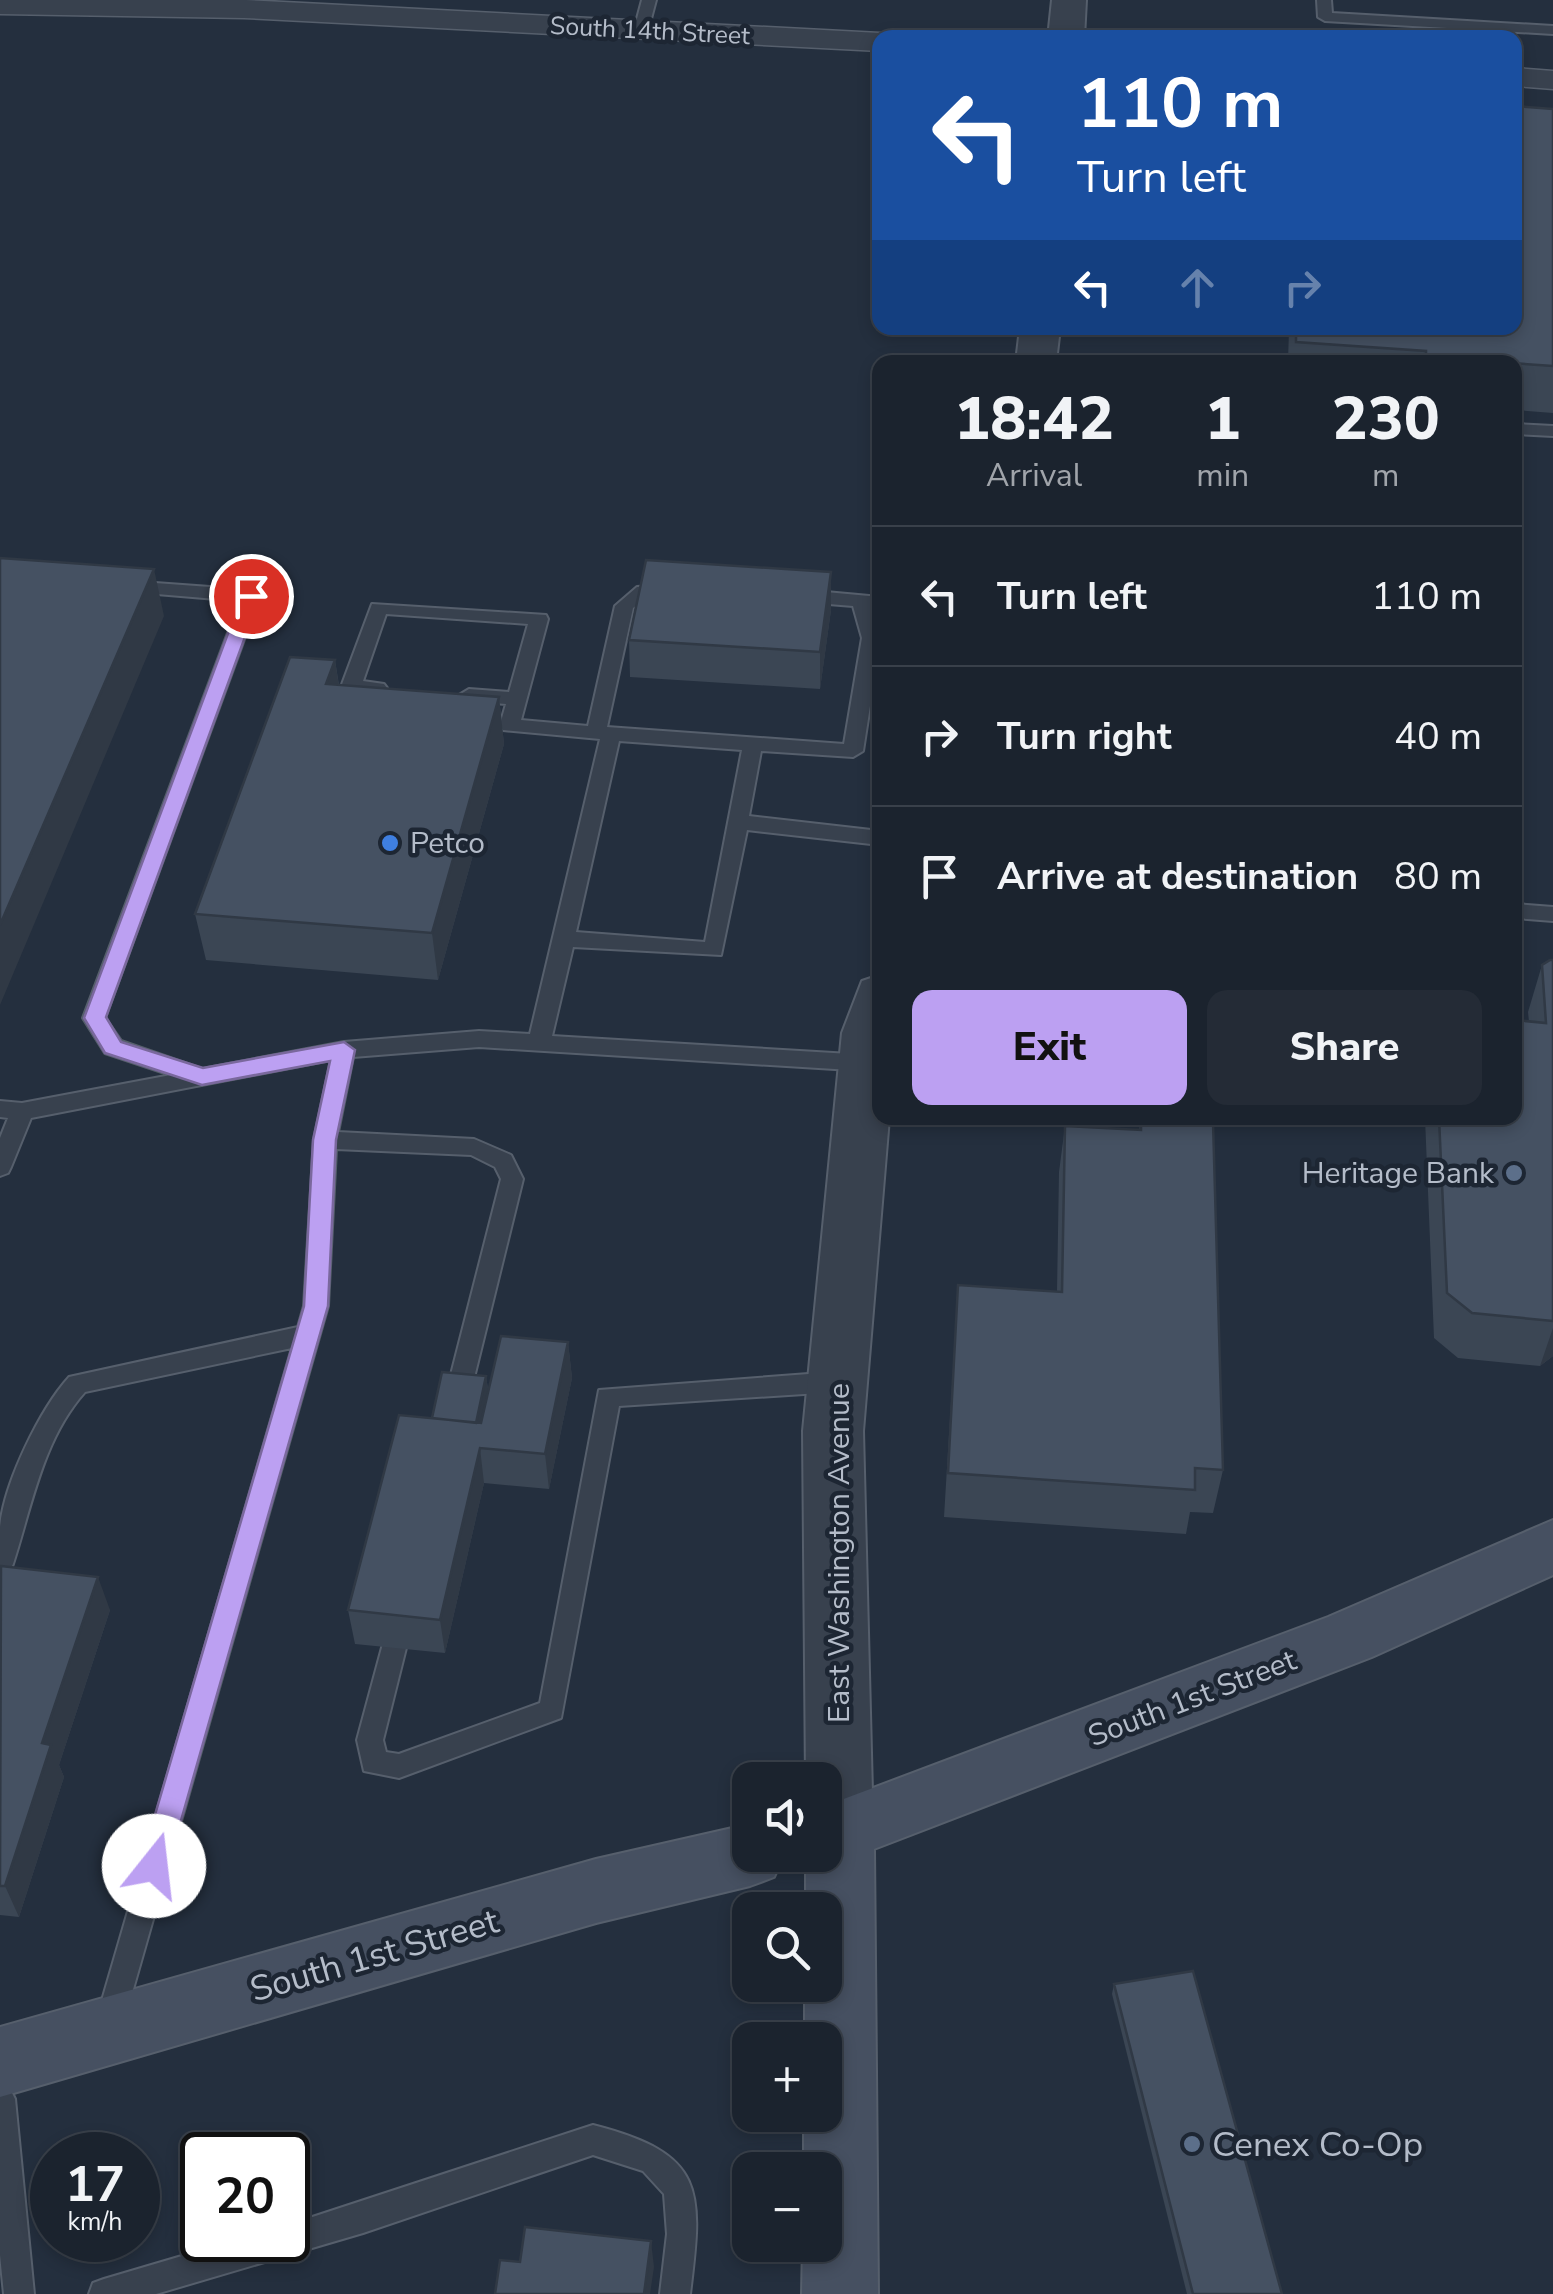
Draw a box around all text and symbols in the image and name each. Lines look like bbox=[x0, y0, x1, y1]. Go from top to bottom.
street label: South 14th Street bbox=[549, 9, 751, 53]
text: 110 m bbox=[1077, 56, 1283, 152]
icon: left bbox=[912, 70, 1042, 200]
text: Turn left bbox=[1077, 147, 1246, 208]
icon: left bbox=[1065, 260, 1120, 315]
icon: ahead bbox=[1170, 260, 1225, 315]
icon: right bbox=[1275, 260, 1330, 315]
text: 18:42 bbox=[954, 378, 1114, 460]
text: 1 bbox=[1205, 378, 1241, 460]
text: 230 bbox=[1332, 378, 1440, 460]
text: Arrival bbox=[986, 454, 1082, 497]
text: min bbox=[1196, 454, 1249, 497]
text: m bbox=[1372, 454, 1399, 497]
pin bbox=[209, 554, 294, 639]
icon: arrive bbox=[224, 569, 279, 624]
icon: left bbox=[912, 569, 967, 624]
text: Turn left bbox=[997, 571, 1147, 622]
text: 110 m bbox=[1371, 571, 1482, 622]
icon: right bbox=[912, 709, 967, 764]
text: Turn right bbox=[997, 711, 1172, 762]
text: 40 m bbox=[1394, 711, 1482, 762]
place label: Petco bbox=[410, 823, 485, 864]
marker: Petco bbox=[379, 832, 401, 854]
icon: arrive bbox=[912, 849, 967, 904]
text: Arrive at destination bbox=[997, 851, 1358, 902]
text: 80 m bbox=[1394, 851, 1482, 902]
button: Exit bbox=[912, 990, 1187, 1105]
button: Share bbox=[1207, 990, 1482, 1105]
place label: Heritage Bank bbox=[1302, 1153, 1495, 1194]
marker: Heritage Bank bbox=[1503, 1162, 1525, 1184]
street label: East Washington Avenue bbox=[819, 1383, 860, 1723]
street label: South 1st Street bbox=[1082, 1640, 1302, 1757]
map controls bbox=[732, 1762, 842, 2262]
button: sound bbox=[732, 1762, 842, 1872]
position arrow bbox=[102, 1814, 206, 1918]
button: search bbox=[732, 1892, 842, 2002]
street label: South 1st Street bbox=[245, 1897, 504, 2013]
button: + bbox=[732, 2022, 842, 2132]
place label: Cenex Co-Op bbox=[1212, 2121, 1423, 2168]
speed limit sign: 20 bbox=[180, 2132, 310, 2262]
marker: Cenex Co-Op bbox=[1181, 2133, 1203, 2155]
text: 17 bbox=[65, 2150, 125, 2219]
button: − bbox=[732, 2152, 842, 2262]
text: km/h bbox=[67, 2205, 123, 2239]

